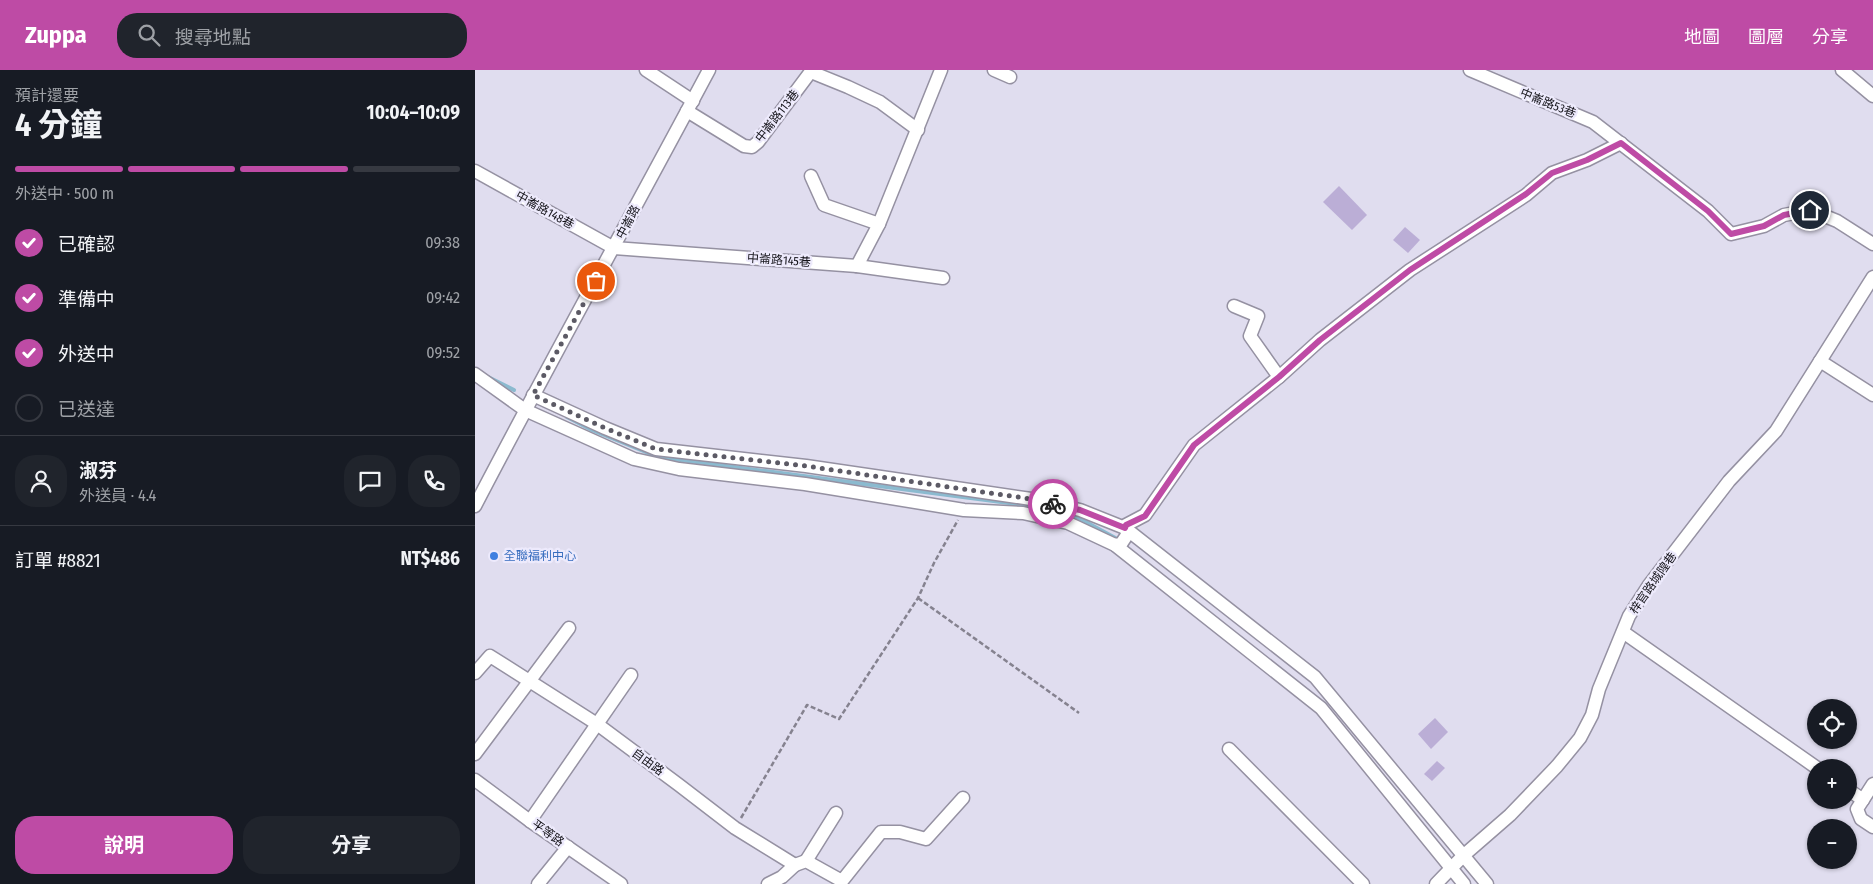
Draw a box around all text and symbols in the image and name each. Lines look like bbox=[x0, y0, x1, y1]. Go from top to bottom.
search box bbox=[117, 13, 467, 58]
text: Zuppa bbox=[25, 21, 87, 49]
icon: search bbox=[135, 21, 163, 49]
text: 搜尋地點 bbox=[175, 26, 251, 49]
text: 地圖 bbox=[1684, 26, 1720, 48]
text: 圖層 bbox=[1748, 26, 1784, 48]
text: 分享 bbox=[1812, 26, 1848, 48]
street label: 中崙路53巷 bbox=[1518, 85, 1578, 121]
text: 預計還要 bbox=[15, 86, 79, 105]
street label: 中崙路113巷 bbox=[752, 87, 802, 145]
text: 10:04–10:09 bbox=[367, 101, 460, 124]
text: 4 分鐘 bbox=[15, 106, 102, 144]
text: 外送中 · 500 m bbox=[15, 184, 114, 203]
street label: 中崙路148巷 bbox=[513, 188, 577, 232]
pin bbox=[1789, 189, 1831, 231]
icon: home bbox=[1796, 196, 1824, 224]
street label: 中崙路 bbox=[613, 203, 643, 241]
icon: check bbox=[15, 229, 43, 257]
text: 已確認 bbox=[58, 233, 115, 256]
text: 09:38 bbox=[425, 233, 460, 252]
street label: 中崙路145巷 bbox=[747, 251, 811, 269]
pin bbox=[575, 260, 617, 302]
icon: bag bbox=[582, 267, 610, 295]
icon: check bbox=[15, 284, 43, 312]
text: 準備中 bbox=[58, 288, 115, 311]
text: 09:42 bbox=[426, 288, 460, 307]
icon: check bbox=[15, 339, 43, 367]
text: 外送中 bbox=[58, 343, 115, 366]
text: 09:52 bbox=[426, 343, 460, 362]
text: 已送達 bbox=[58, 398, 115, 421]
button: person bbox=[15, 455, 67, 507]
button: chat bbox=[344, 455, 396, 507]
button: phone bbox=[408, 455, 460, 507]
text: 淑芬 bbox=[79, 459, 117, 482]
courier bbox=[1028, 479, 1078, 529]
text: 外送員 · 4.4 bbox=[79, 486, 156, 505]
icon: bike bbox=[1039, 490, 1067, 518]
text: NT$486 bbox=[400, 547, 460, 570]
text: 訂單 #8821 bbox=[15, 549, 101, 572]
place label: 全聯福利中心 bbox=[504, 549, 576, 563]
street label: 梓官路城隍巷 bbox=[1627, 549, 1679, 617]
marker: 全聯福利中心 bbox=[488, 550, 500, 562]
map controls bbox=[1807, 699, 1857, 869]
button: locate bbox=[1807, 699, 1857, 749]
street label: 自由路 bbox=[629, 746, 667, 778]
button: + bbox=[1807, 759, 1857, 809]
button: 說明 bbox=[15, 816, 233, 874]
button: 分享 bbox=[243, 816, 460, 874]
street label: 平等路 bbox=[529, 817, 567, 849]
button: − bbox=[1807, 819, 1857, 869]

